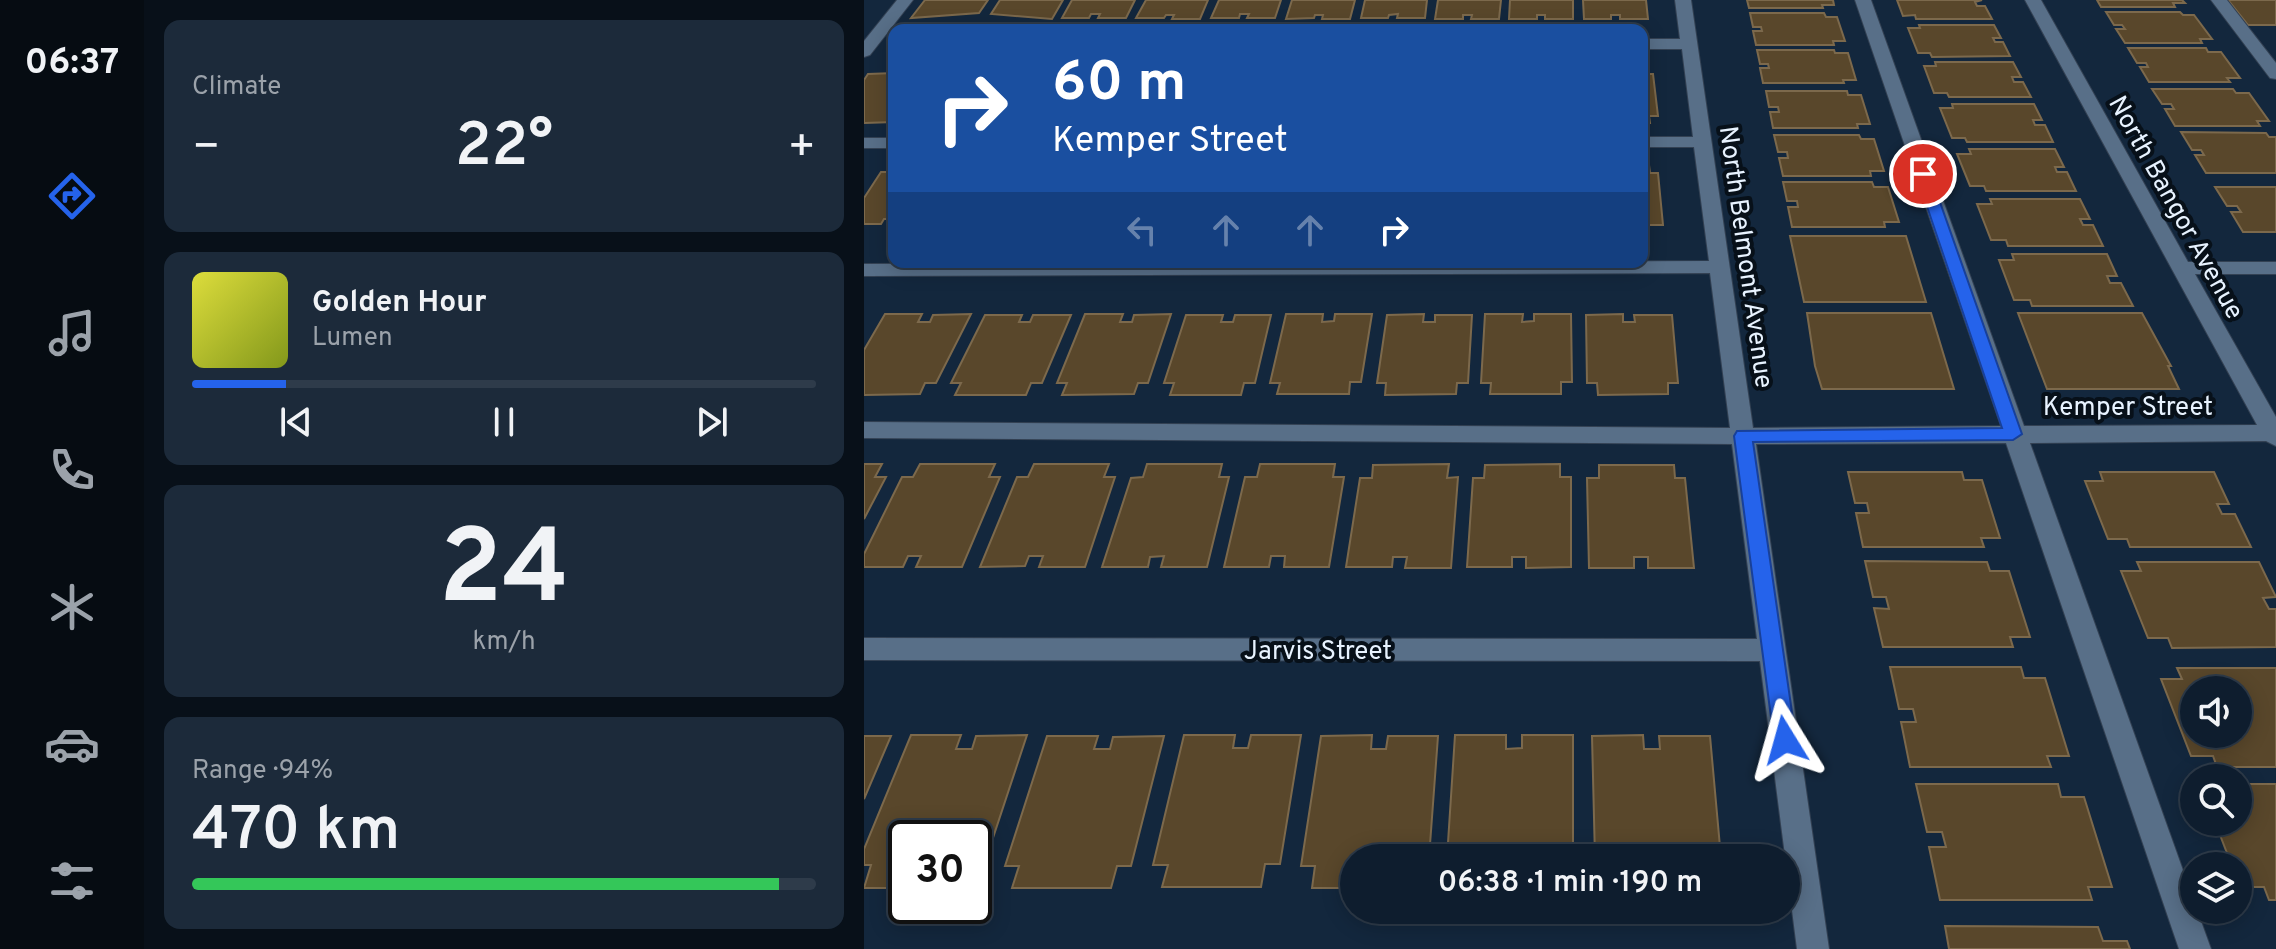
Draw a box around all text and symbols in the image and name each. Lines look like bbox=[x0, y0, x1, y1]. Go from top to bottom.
text: 06:37 bbox=[25, 41, 119, 87]
text: 60 m bbox=[1052, 50, 1186, 120]
icon: right bbox=[920, 56, 1024, 160]
text: Climate bbox=[192, 71, 281, 104]
street label: North Bangor Avenue bbox=[2100, 91, 2250, 326]
text: 22° bbox=[455, 111, 553, 187]
text: Kemper Street bbox=[1052, 119, 1288, 165]
text: − bbox=[192, 121, 220, 177]
text: + bbox=[788, 121, 816, 177]
street label: North Belmont Avenue bbox=[1710, 124, 1779, 391]
pin bbox=[1889, 140, 1957, 208]
icon: arrive bbox=[1901, 152, 1945, 196]
icon: directions bbox=[44, 168, 100, 224]
icon: left bbox=[1120, 208, 1164, 252]
icon: ahead bbox=[1204, 208, 1248, 252]
icon: ahead bbox=[1288, 208, 1332, 252]
icon: right bbox=[1372, 208, 1416, 252]
text: Golden Hour bbox=[312, 285, 486, 322]
icon: music bbox=[44, 305, 100, 361]
text: Lumen bbox=[312, 322, 393, 355]
street label: Kemper Street bbox=[2043, 392, 2213, 425]
icon: previous bbox=[274, 400, 318, 444]
icon: pause bbox=[482, 400, 526, 444]
icon: next bbox=[690, 400, 734, 444]
icon: phone bbox=[44, 442, 100, 498]
text: 24 bbox=[439, 508, 569, 640]
icon: climate bbox=[44, 579, 100, 635]
text: km/h bbox=[472, 626, 536, 659]
street label: Jarvis Street bbox=[1244, 636, 1392, 669]
map controls bbox=[2180, 676, 2252, 924]
button: sound bbox=[2180, 676, 2252, 748]
position arrow bbox=[1743, 698, 1827, 782]
icon: car bbox=[44, 716, 100, 772]
text: Range · 94% bbox=[192, 755, 333, 788]
button: search bbox=[2180, 764, 2252, 836]
text: 470 km bbox=[192, 795, 400, 871]
speed limit sign: 30 bbox=[888, 820, 992, 924]
button: layers bbox=[2180, 852, 2252, 924]
icon: filters bbox=[44, 853, 100, 909]
text: 06:38 · 1 min · 190 m bbox=[1438, 865, 1702, 902]

